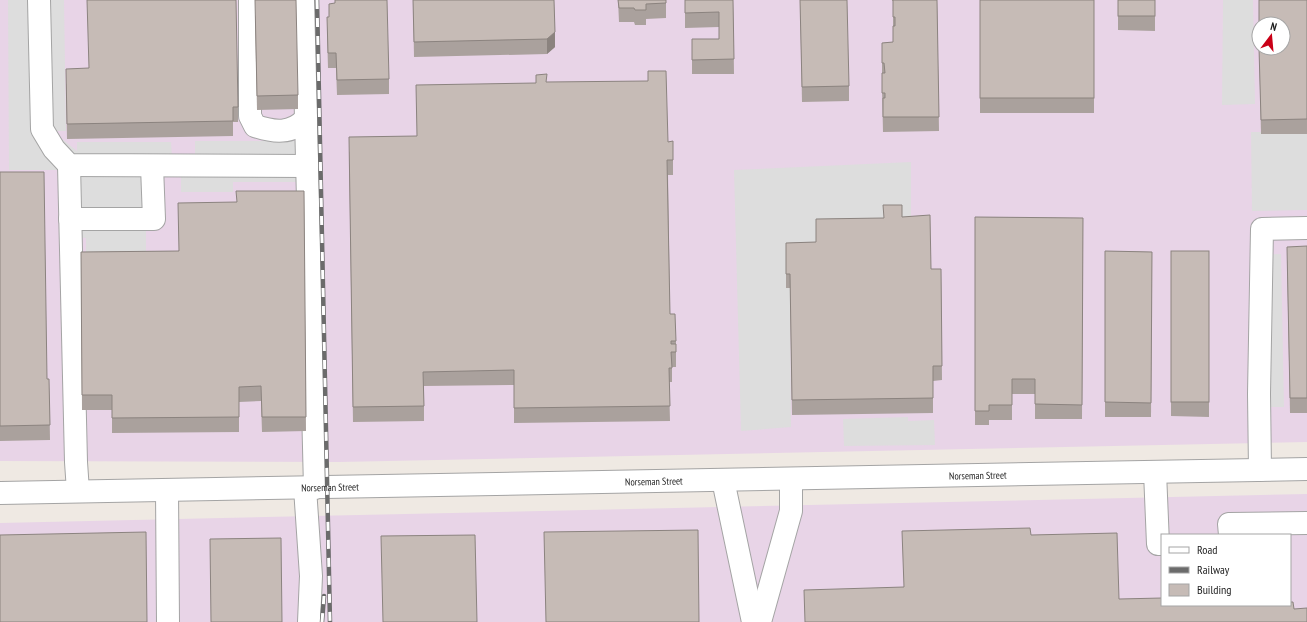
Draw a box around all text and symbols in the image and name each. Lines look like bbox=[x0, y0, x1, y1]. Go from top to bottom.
north arrow bbox=[1251, 16, 1291, 56]
text: N bbox=[1269, 19, 1279, 34]
street label: Norseman Street bbox=[949, 468, 1007, 482]
street label: Norseman Street bbox=[625, 474, 683, 488]
street label: Norseman Street bbox=[301, 480, 359, 494]
legend bbox=[1161, 534, 1291, 606]
text: Road bbox=[1197, 542, 1217, 557]
text: Railway bbox=[1197, 562, 1230, 577]
text: Building bbox=[1197, 582, 1232, 597]

